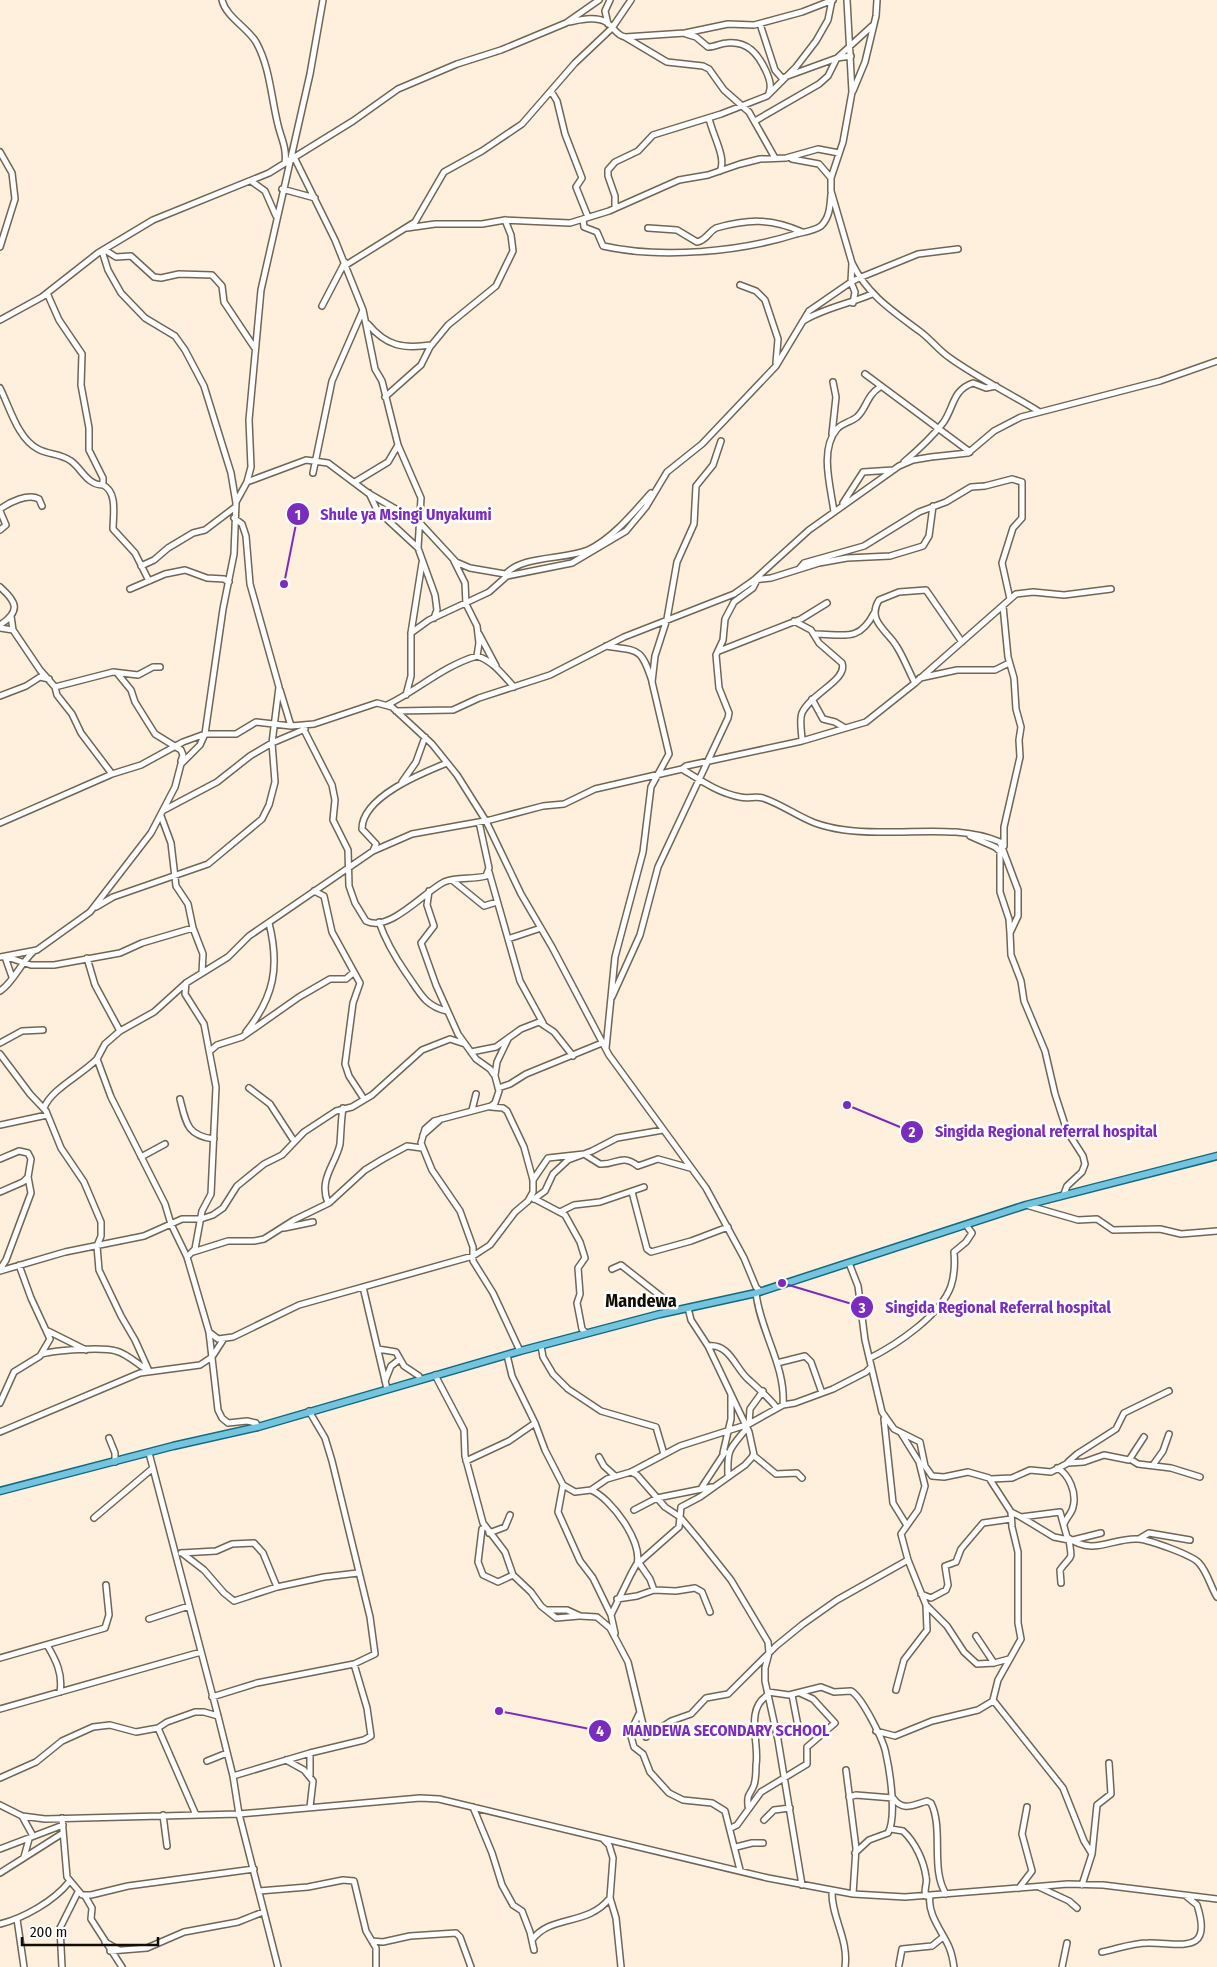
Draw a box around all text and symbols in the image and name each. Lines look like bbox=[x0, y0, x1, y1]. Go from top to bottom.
callout: Shule ya Msingi Unyakumi bbox=[285, 499, 502, 530]
text: Shule ya Msingi Unyakumi bbox=[320, 505, 492, 524]
text: 1 bbox=[295, 506, 301, 524]
callout: Singida Regional referral hospital bbox=[899, 1116, 1167, 1147]
text: Singida Regional referral hospital bbox=[935, 1122, 1158, 1141]
text: 2 bbox=[908, 1123, 916, 1141]
district label: Mandewa bbox=[605, 1290, 677, 1312]
callout: Singida Regional Referral hospital bbox=[850, 1292, 1121, 1323]
text: Singida Regional Referral hospital bbox=[885, 1298, 1111, 1317]
text: 3 bbox=[857, 1299, 866, 1317]
callout: MANDEWA SECONDARY SCHOOL bbox=[587, 1715, 839, 1746]
text: MANDEWA SECONDARY SCHOOL bbox=[622, 1721, 830, 1740]
text: 4 bbox=[596, 1722, 604, 1740]
scale bar bbox=[22, 1914, 159, 1946]
text: 200 m bbox=[30, 1923, 67, 1941]

